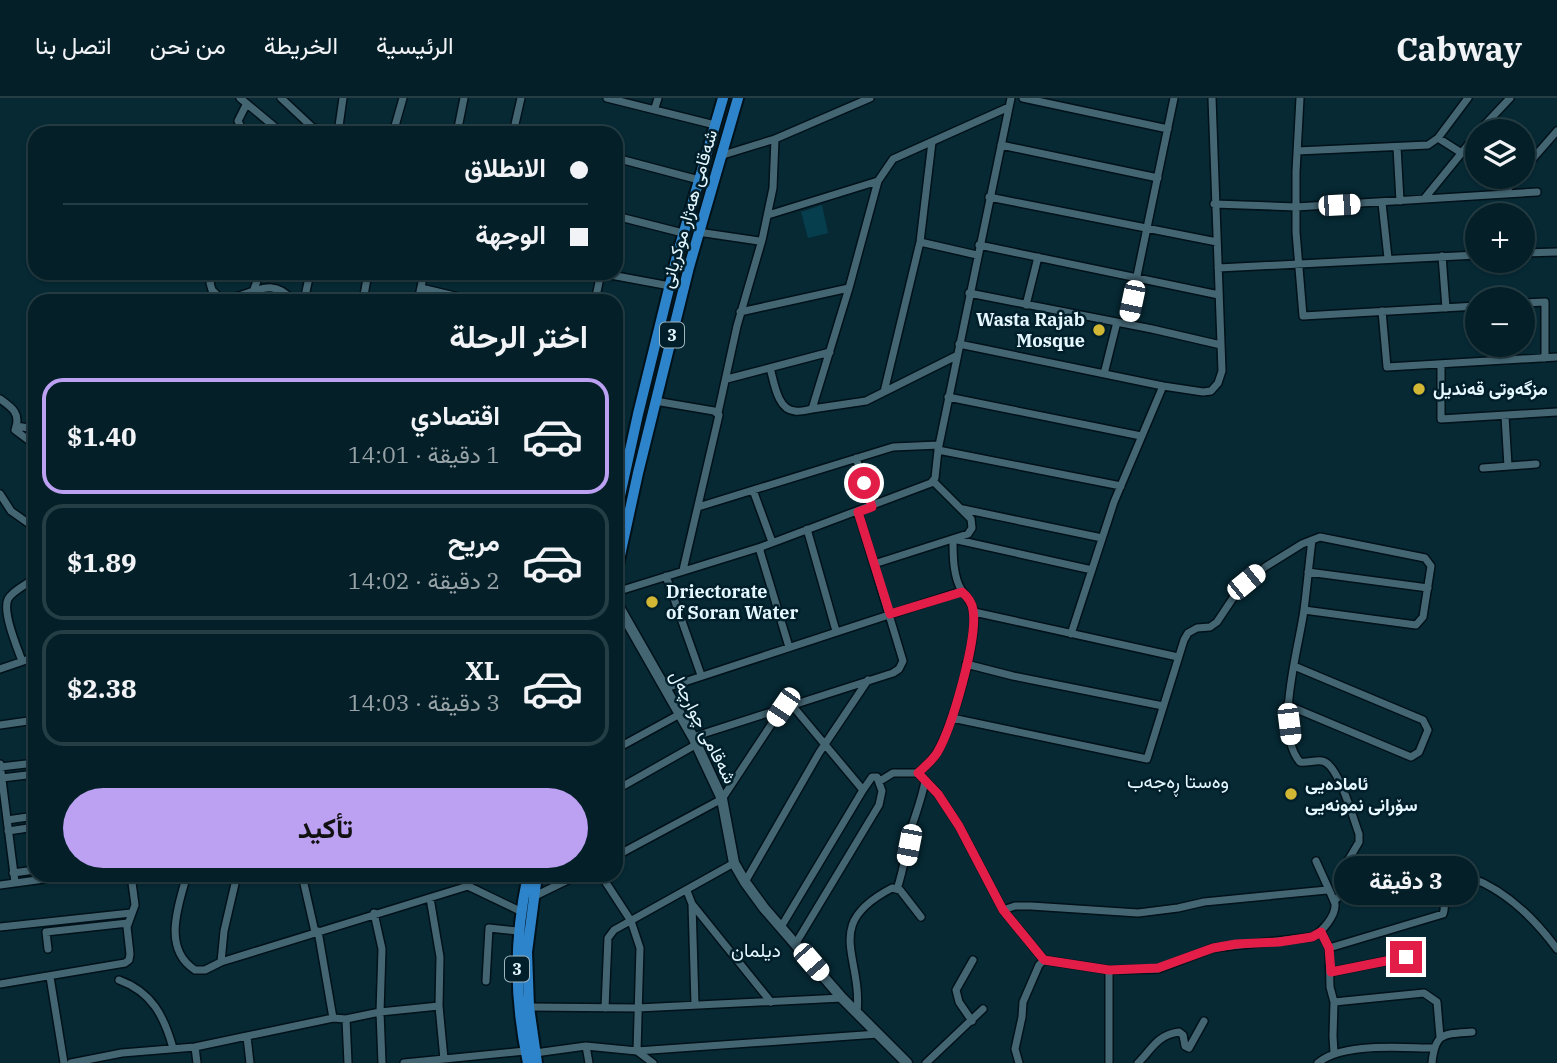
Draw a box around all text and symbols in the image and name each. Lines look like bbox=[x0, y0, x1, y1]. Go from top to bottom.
text: Cabway bbox=[1396, 27, 1522, 70]
text: اتصل بنا bbox=[35, 29, 112, 61]
text: من نحن bbox=[150, 29, 226, 61]
text: الخريطة bbox=[264, 29, 338, 61]
text: الرئيسية bbox=[376, 29, 454, 61]
map controls bbox=[1465, 119, 1535, 357]
button: layers bbox=[1465, 119, 1535, 189]
street label: شەقامی ھەژار موکریانی bbox=[655, 127, 722, 291]
text: الانطلاق bbox=[464, 150, 546, 184]
car bbox=[1318, 193, 1361, 217]
button: + bbox=[1465, 203, 1535, 273]
text: الوجهة bbox=[475, 217, 546, 251]
car bbox=[1118, 278, 1147, 324]
button: − bbox=[1465, 287, 1535, 357]
place label: Wasta Rajab Mosque bbox=[976, 308, 1085, 352]
text: اختر الرحلة bbox=[449, 315, 588, 357]
road number: 3 bbox=[660, 322, 684, 347]
marker: Wasta Rajab Mosque bbox=[1091, 322, 1107, 338]
place label: مزگەوتی قەندیل bbox=[1433, 377, 1548, 400]
marker: مزگەوتی قەندیل bbox=[1411, 381, 1427, 397]
text: اقتصادي bbox=[411, 398, 500, 432]
icon: car bbox=[521, 405, 584, 468]
text: $1.40 bbox=[67, 419, 137, 453]
text: 1 دقيقة · 14:01 bbox=[348, 439, 500, 469]
route start bbox=[848, 467, 880, 499]
text: مريح bbox=[448, 524, 500, 558]
icon: car bbox=[521, 531, 584, 594]
text: $1.89 bbox=[67, 545, 137, 579]
car bbox=[1224, 561, 1269, 603]
text: 2 دقيقة · 14:02 bbox=[348, 565, 500, 595]
place label: Driectorate of Soran Water bbox=[666, 580, 798, 624]
marker: Driectorate of Soran Water bbox=[644, 594, 660, 610]
text: XL bbox=[465, 653, 500, 687]
icon: car bbox=[521, 657, 584, 720]
street label: شەقامی چوارچەل bbox=[664, 666, 742, 788]
text: $2.38 bbox=[67, 671, 137, 705]
car bbox=[763, 684, 804, 730]
text: 3 دقيقة · 14:03 bbox=[348, 687, 500, 717]
car bbox=[1277, 702, 1302, 746]
district label: وەستا ڕەجەب bbox=[1127, 769, 1229, 797]
place label: ئامادەیی سۆرانی نمونەیی bbox=[1305, 772, 1418, 816]
marker: ئامادەیی سۆرانی نمونەیی bbox=[1283, 786, 1299, 802]
button: تأكيد bbox=[63, 788, 588, 868]
car bbox=[895, 822, 924, 868]
callout: 3 دقيقة bbox=[1334, 856, 1478, 904]
text: 3 دقيقة bbox=[1369, 865, 1443, 895]
district label: دیلمان bbox=[731, 938, 781, 962]
car bbox=[790, 939, 833, 985]
route end bbox=[1390, 941, 1422, 973]
road number: 3 bbox=[505, 956, 529, 982]

